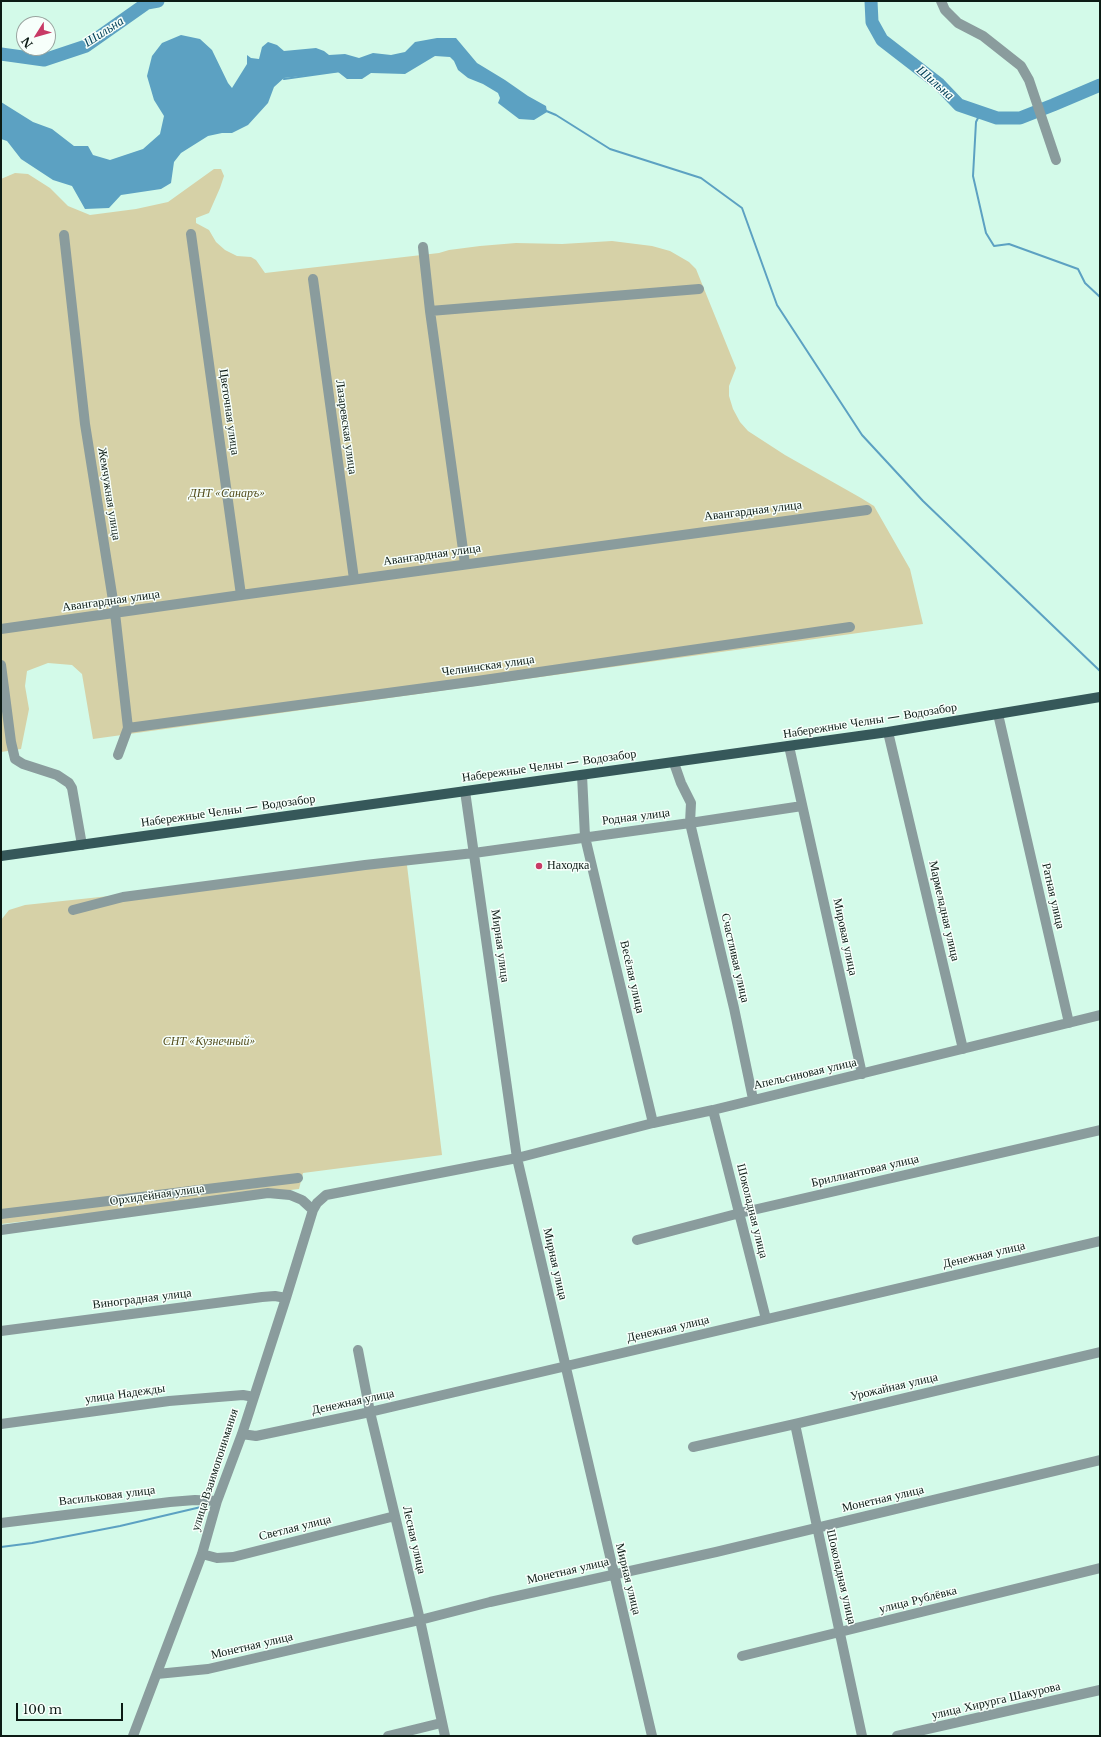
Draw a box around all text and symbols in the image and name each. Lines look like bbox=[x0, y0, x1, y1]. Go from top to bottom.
water label: Шильна bbox=[81, 13, 127, 51]
north arrow bbox=[16, 16, 56, 56]
text: N bbox=[19, 34, 36, 51]
water label: Шильна bbox=[913, 62, 957, 104]
street label: Цветочная улица bbox=[216, 368, 242, 456]
street label: Лазаревская улица bbox=[332, 379, 360, 475]
street label: Жемчужная улица bbox=[95, 447, 123, 541]
park label: ДНТ «Санаръ» bbox=[189, 487, 265, 501]
street label: Авангардная улица bbox=[703, 498, 803, 524]
street label: Авангардная улица bbox=[382, 541, 482, 569]
street label: Авангардная улица bbox=[61, 587, 161, 615]
street label: Челнинская улица bbox=[441, 652, 535, 680]
street label: Набережные Челны — Водозабор bbox=[782, 700, 958, 742]
street label: Набережные Челны — Водозабор bbox=[461, 747, 637, 785]
street label: Набережные Челны — Водозабор bbox=[140, 792, 316, 830]
street label: Родная улица bbox=[601, 806, 671, 828]
place label: Находка bbox=[547, 859, 589, 873]
street label: Мармеладная улица bbox=[925, 859, 963, 963]
marker: Находка bbox=[534, 861, 544, 871]
street label: Ратная улица bbox=[1038, 862, 1068, 930]
street label: Мировая улица bbox=[830, 897, 860, 977]
street label: Мирная улица bbox=[488, 909, 512, 983]
street label: Счастливая улица bbox=[718, 912, 752, 1004]
street label: Весёлая улица bbox=[617, 939, 647, 1015]
park label: СНТ «Кузнечный» bbox=[163, 1035, 255, 1049]
street label: Апельсиновая улица bbox=[752, 1055, 858, 1093]
street label: Бриллиантовая улица bbox=[810, 1152, 920, 1190]
street label: Шоколадная улица bbox=[733, 1162, 771, 1260]
street label: Орхидейная улица bbox=[109, 1181, 205, 1209]
street label: Мирная улица bbox=[540, 1227, 570, 1301]
street label: Денежная улица bbox=[941, 1239, 1027, 1271]
street label: Виноградная улица bbox=[92, 1286, 192, 1312]
street label: Денежная улица bbox=[625, 1313, 711, 1345]
street label: Урожайная улица bbox=[849, 1370, 939, 1404]
street label: улица Надежды bbox=[84, 1381, 166, 1407]
street label: Денежная улица bbox=[310, 1386, 396, 1418]
street label: улица Взаимопонимания bbox=[188, 1407, 242, 1533]
street label: Васильковая улица bbox=[58, 1483, 156, 1509]
street label: Монетная улица bbox=[841, 1483, 925, 1515]
street label: Лесная улица bbox=[399, 1505, 429, 1575]
street label: Светлая улица bbox=[257, 1512, 333, 1544]
street label: Шоколадная улица bbox=[823, 1528, 859, 1626]
street label: Мирная улица bbox=[612, 1542, 644, 1616]
street label: Монетная улица bbox=[526, 1555, 610, 1587]
street label: улица Рублёвка bbox=[878, 1583, 958, 1617]
street label: Монетная улица bbox=[210, 1630, 294, 1662]
street label: улица Хирурга Шакурова bbox=[930, 1679, 1062, 1723]
scale bar bbox=[18, 1695, 125, 1721]
text: 100 m bbox=[23, 1702, 62, 1717]

